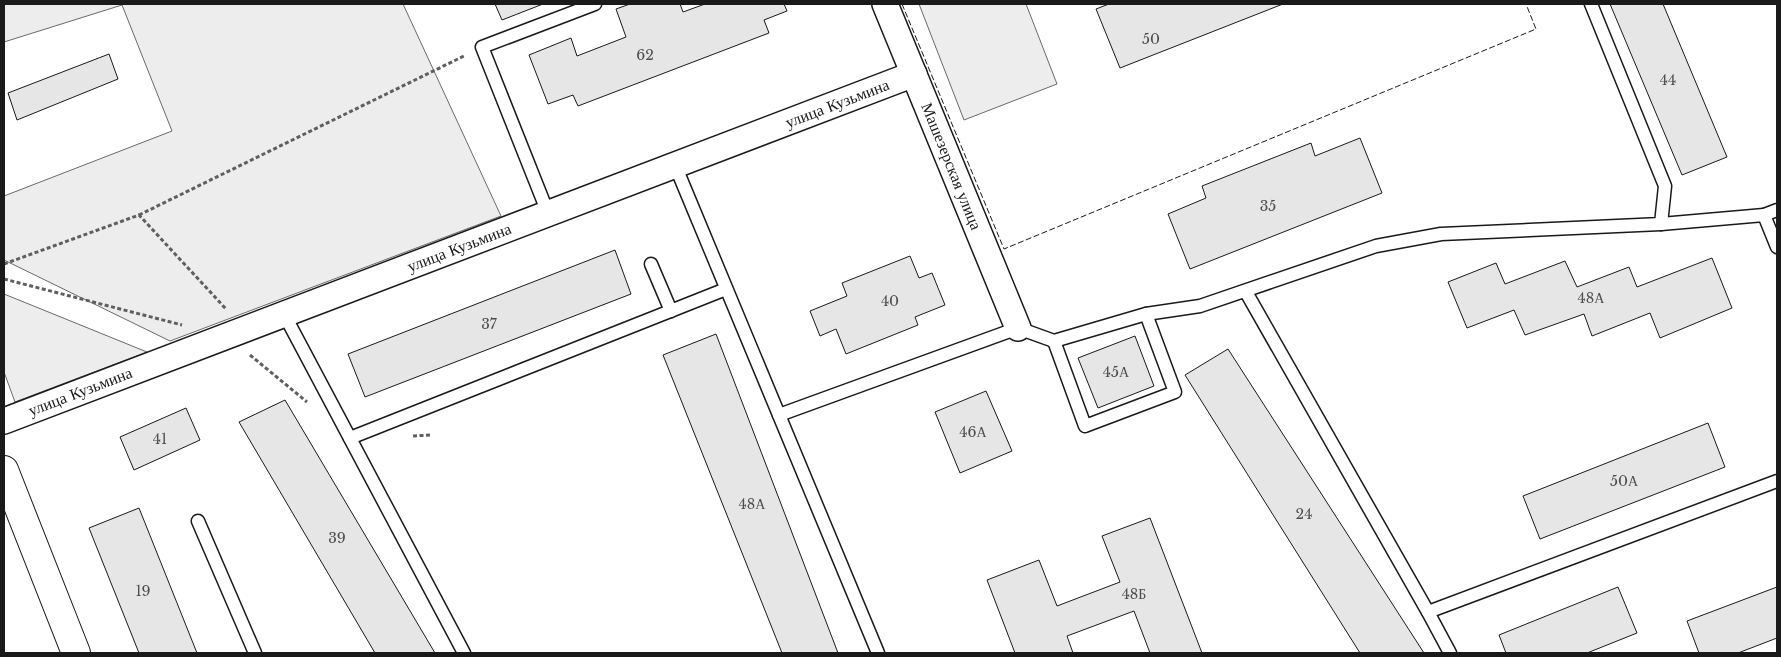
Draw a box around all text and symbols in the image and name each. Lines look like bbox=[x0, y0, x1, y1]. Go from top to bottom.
house number: 50 bbox=[1142, 30, 1160, 48]
house number: 62 bbox=[636, 46, 654, 64]
house number: 44 bbox=[1660, 71, 1676, 89]
street label: улица Кузьмина bbox=[782, 74, 892, 132]
street label: Машезерская улица bbox=[917, 99, 987, 233]
house number: 35 bbox=[1260, 197, 1276, 215]
street label: улица Кузьмина bbox=[404, 218, 514, 276]
house number: 48А bbox=[1578, 289, 1605, 307]
house number: 40 bbox=[881, 292, 899, 310]
house number: 37 bbox=[481, 315, 498, 333]
street label: улица Кузьмина bbox=[25, 362, 135, 420]
house number: 45А bbox=[1103, 363, 1130, 381]
house number: 46А bbox=[959, 423, 988, 441]
house number: 41 bbox=[153, 430, 167, 448]
house number: 50А bbox=[1610, 472, 1639, 490]
house number: 48А bbox=[739, 495, 766, 513]
house number: 24 bbox=[1296, 505, 1312, 523]
house number: 39 bbox=[328, 529, 346, 547]
house number: 19 bbox=[135, 582, 151, 600]
house number: 48Б bbox=[1122, 585, 1146, 603]

